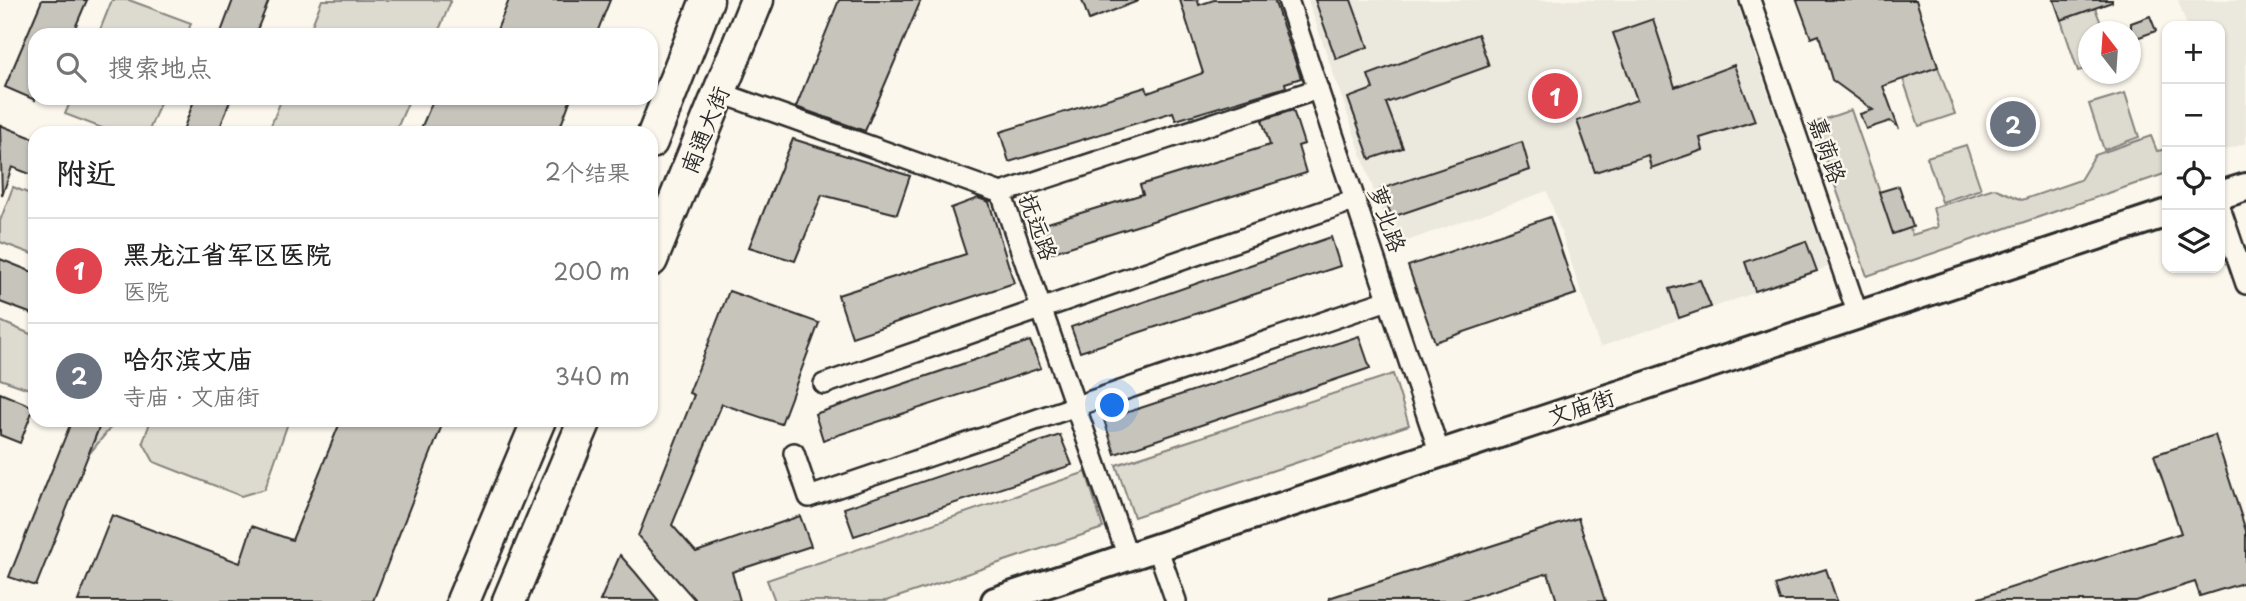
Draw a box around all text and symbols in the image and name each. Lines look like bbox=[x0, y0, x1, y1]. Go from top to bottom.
north arrow bbox=[2078, 21, 2141, 84]
map controls bbox=[2162, 21, 2225, 273]
button: + bbox=[2162, 21, 2225, 84]
search box bbox=[28, 28, 658, 105]
text: 搜索地点 bbox=[108, 47, 212, 86]
icon: search bbox=[52, 48, 90, 86]
pin: 1 bbox=[1532, 70, 1578, 122]
street label: 南通大街 bbox=[670, 80, 737, 179]
button: − bbox=[2162, 84, 2225, 147]
pin: 2 bbox=[1990, 98, 2036, 150]
street label: 嘉荫路 bbox=[1801, 111, 1856, 188]
button: locate bbox=[2162, 147, 2225, 210]
text: 附近 bbox=[56, 149, 116, 194]
text: 2个结果 bbox=[545, 154, 630, 189]
street label: 萝北路 bbox=[1361, 180, 1416, 257]
street label: 抚远路 bbox=[1011, 188, 1068, 265]
button: layers bbox=[2162, 210, 2225, 273]
text: 黑龙江省军区医院 bbox=[123, 234, 331, 273]
text: 1 bbox=[74, 253, 85, 288]
text: 200 m bbox=[553, 253, 630, 288]
text: 医院 bbox=[123, 273, 169, 308]
text: 哈尔滨文庙 bbox=[123, 339, 253, 378]
text: 2 bbox=[71, 358, 87, 393]
text: 340 m bbox=[555, 358, 630, 393]
text: 寺庙 · 文庙街 bbox=[123, 378, 260, 413]
street label: 文庙街 bbox=[1542, 378, 1619, 433]
your location bbox=[1095, 388, 1129, 422]

